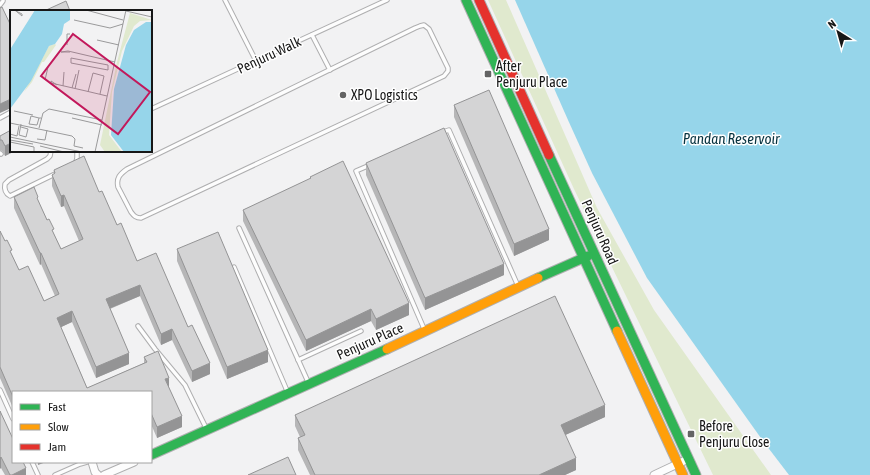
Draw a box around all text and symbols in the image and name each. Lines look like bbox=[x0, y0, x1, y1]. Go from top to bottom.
inset map bbox=[10, 10, 152, 152]
north arrow bbox=[818, 12, 858, 52]
text: N bbox=[826, 17, 838, 31]
street label: Penjuru Walk bbox=[234, 33, 304, 77]
place label: After Penjuru Place bbox=[496, 58, 567, 90]
marker: After Penjuru Place bbox=[483, 69, 493, 79]
place label: XPO Logistics bbox=[351, 87, 418, 103]
marker: XPO Logistics bbox=[338, 90, 348, 100]
water label: Pandan Reservoir bbox=[683, 130, 780, 147]
street label: Penjuru Road bbox=[579, 197, 621, 267]
street label: Penjuru Place bbox=[334, 319, 406, 363]
legend bbox=[12, 391, 152, 463]
text: Fast bbox=[48, 400, 66, 414]
place label: Before Penjuru Close bbox=[699, 418, 769, 450]
text: Slow bbox=[48, 420, 69, 434]
marker: Before Penjuru Close bbox=[686, 429, 696, 439]
text: Jam bbox=[48, 440, 66, 454]

